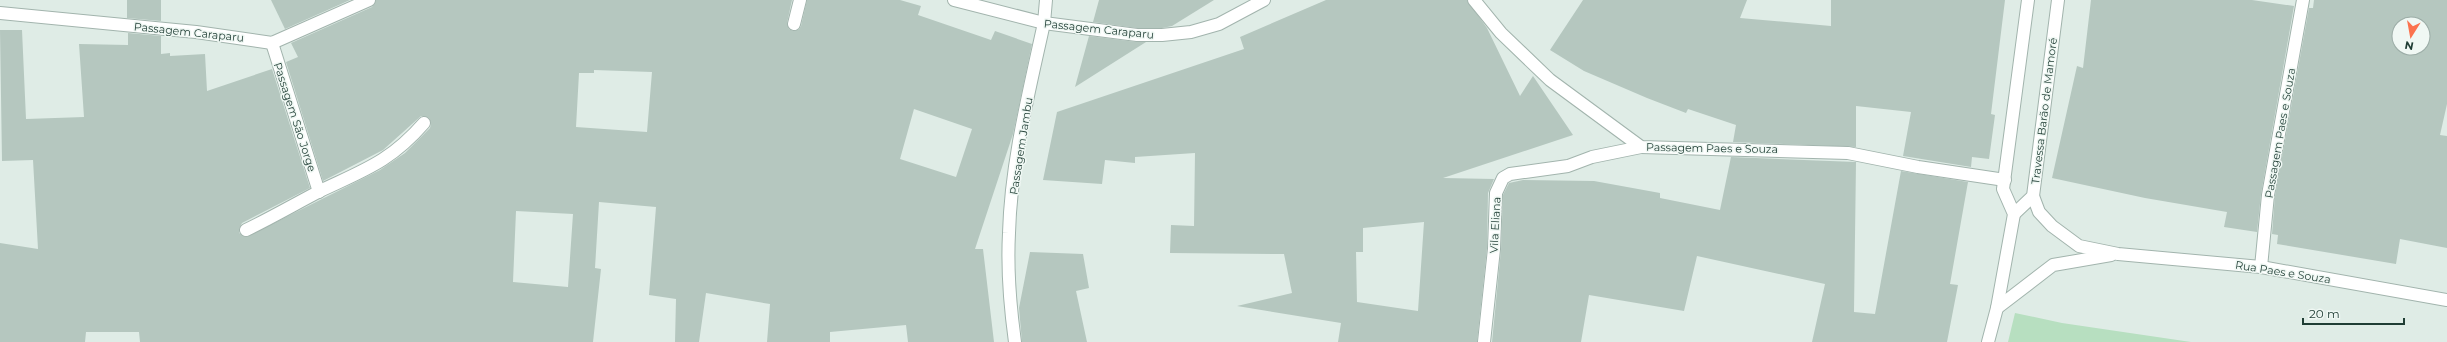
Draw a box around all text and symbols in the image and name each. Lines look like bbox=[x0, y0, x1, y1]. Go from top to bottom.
street label: Passagem Caraparu bbox=[1043, 16, 1155, 42]
north arrow bbox=[2391, 16, 2431, 56]
street label: Passagem Caraparu bbox=[133, 19, 245, 45]
street label: Travessa Barão de Mamoré bbox=[2028, 37, 2060, 185]
text: N bbox=[2403, 38, 2415, 54]
street label: Passagem São Jorge bbox=[271, 61, 319, 174]
street label: Passagem Paes e Souza bbox=[2262, 67, 2298, 199]
street label: Passagem Jambu bbox=[1006, 96, 1036, 196]
street label: Passagem Paes e Souza bbox=[1646, 140, 1778, 156]
street label: Vila Eliana bbox=[1487, 196, 1503, 254]
street label: Rua Paes e Souza bbox=[2234, 258, 2332, 286]
scale bar bbox=[2303, 300, 2404, 326]
text: 20 m bbox=[2309, 306, 2340, 321]

